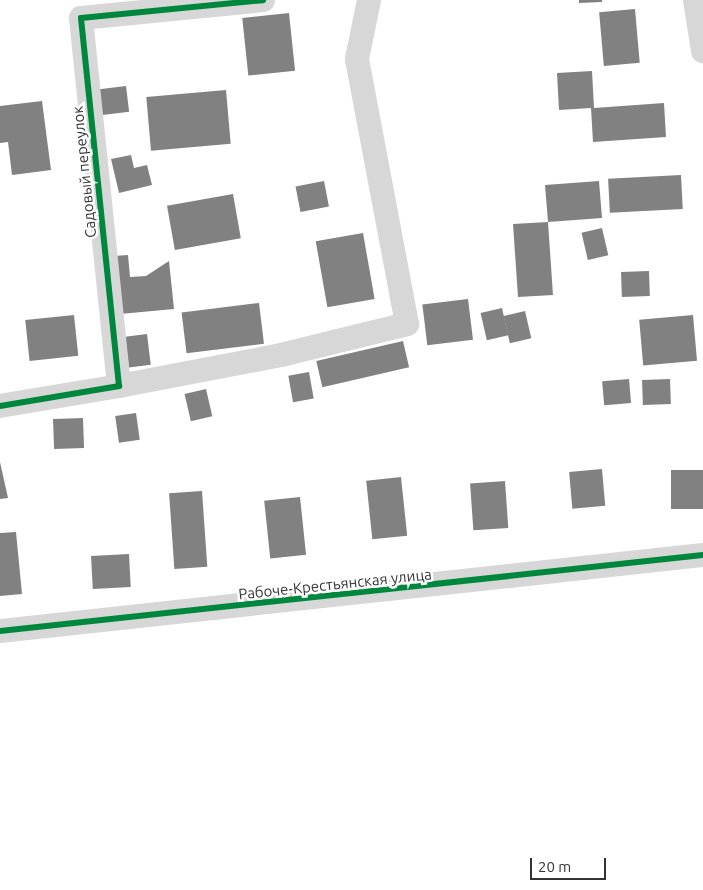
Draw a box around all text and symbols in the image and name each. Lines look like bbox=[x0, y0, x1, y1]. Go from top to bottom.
street label: Садовый переулок bbox=[68, 105, 100, 239]
street label: Рабоче-Крестьянская улица bbox=[237, 565, 433, 603]
scale bar bbox=[533, 848, 609, 880]
text: 20 m bbox=[538, 858, 571, 875]

